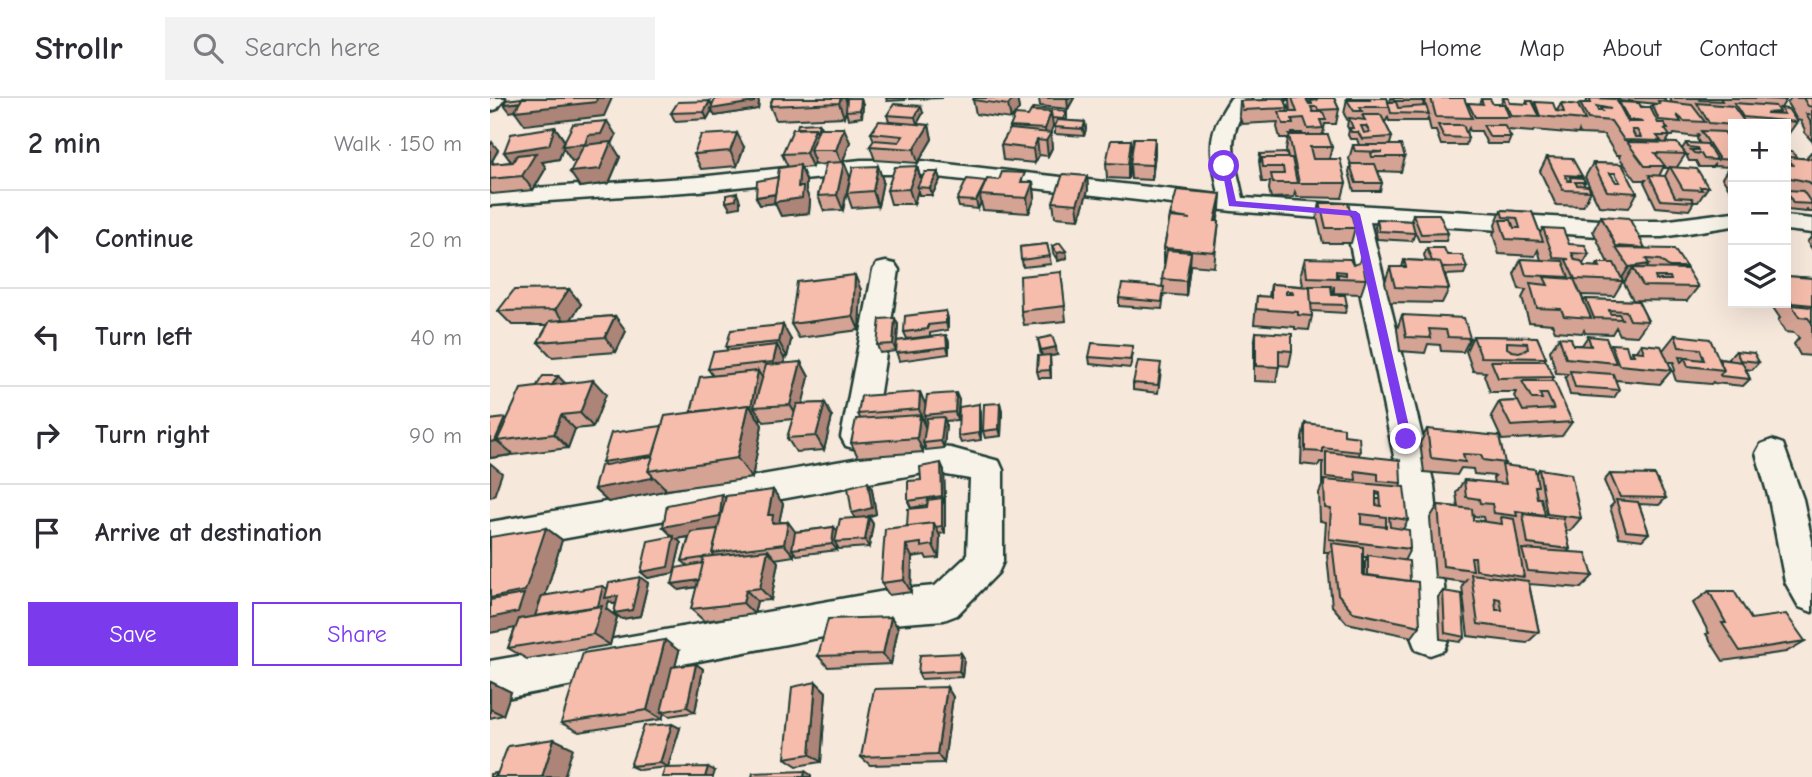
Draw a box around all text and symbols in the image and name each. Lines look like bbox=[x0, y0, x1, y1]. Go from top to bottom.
search box bbox=[165, 17, 655, 80]
text: Strollr bbox=[35, 29, 123, 67]
icon: search bbox=[189, 29, 227, 67]
text: Search here bbox=[245, 33, 380, 63]
text: Home bbox=[1420, 34, 1481, 62]
text: Map bbox=[1519, 34, 1565, 62]
text: About bbox=[1603, 34, 1661, 62]
text: Contact bbox=[1699, 34, 1777, 62]
map controls bbox=[1728, 119, 1791, 308]
button: + bbox=[1728, 119, 1791, 182]
text: 2 min bbox=[28, 126, 101, 161]
text: Walk · 150 m bbox=[334, 130, 462, 157]
route start bbox=[1208, 150, 1239, 181]
button: − bbox=[1728, 182, 1791, 245]
icon: ahead bbox=[28, 220, 66, 258]
text: Continue bbox=[95, 224, 193, 254]
text: 20 m bbox=[409, 226, 462, 253]
button: layers bbox=[1728, 245, 1791, 308]
icon: left bbox=[28, 318, 66, 356]
text: Turn left bbox=[95, 322, 192, 352]
text: 40 m bbox=[410, 324, 462, 351]
icon: right bbox=[28, 416, 66, 454]
text: Turn right bbox=[95, 420, 209, 450]
text: 90 m bbox=[409, 422, 462, 449]
route end bbox=[1390, 423, 1421, 454]
icon: arrive bbox=[28, 514, 66, 552]
text: Arrive at destination bbox=[95, 518, 322, 548]
button: Save bbox=[28, 602, 238, 666]
button: Share bbox=[252, 602, 462, 666]

